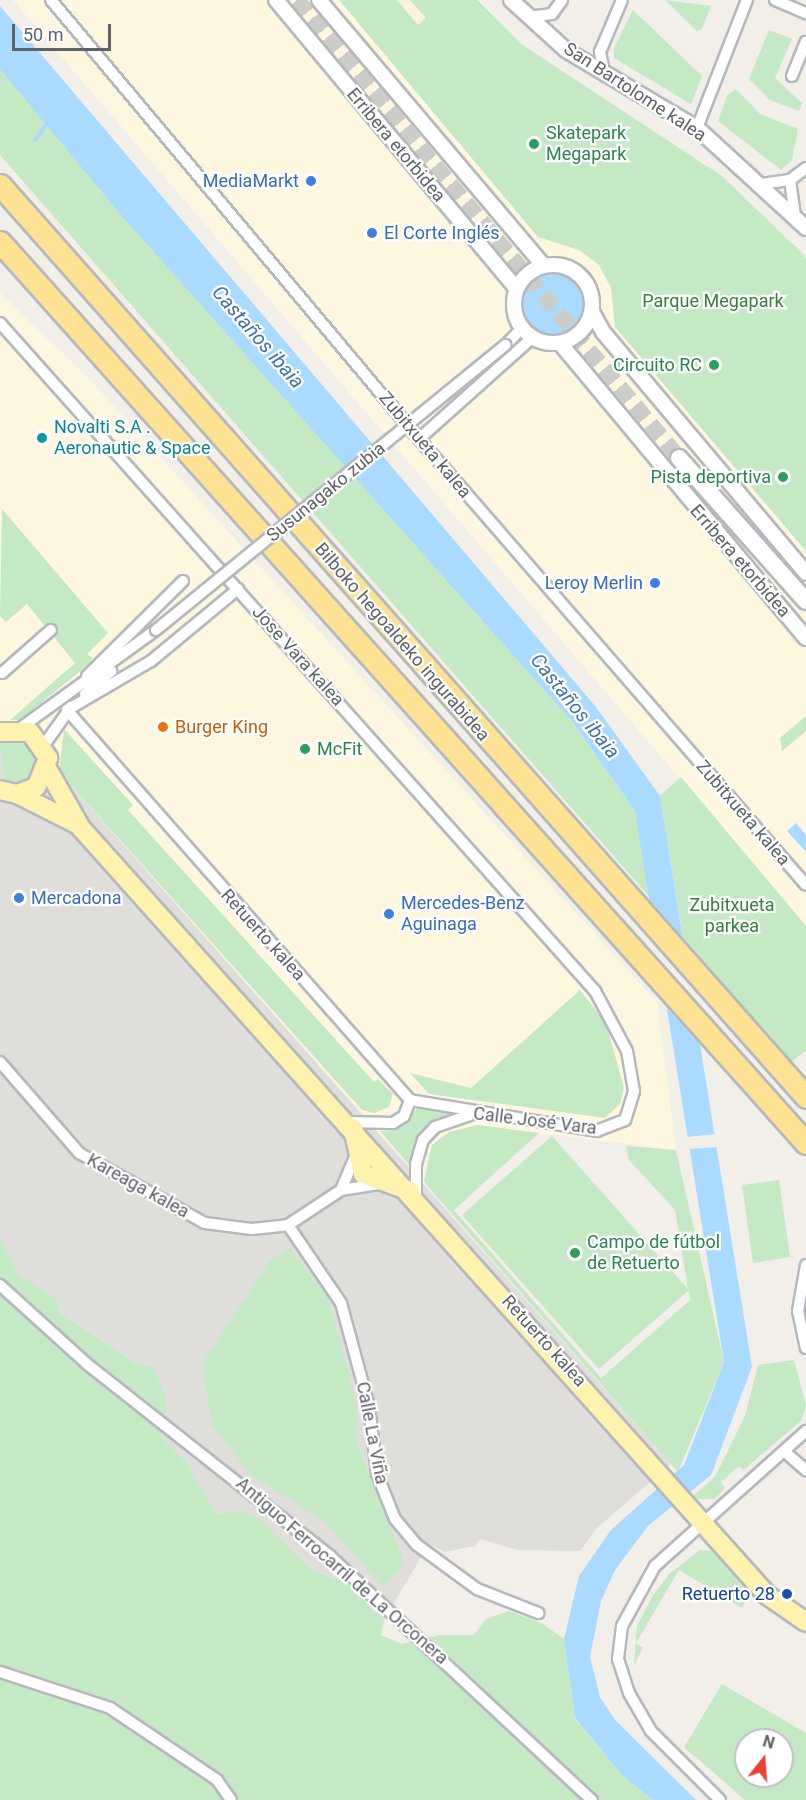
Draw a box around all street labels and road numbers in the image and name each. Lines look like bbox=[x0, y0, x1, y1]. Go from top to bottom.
street label: San Bartolome kalea bbox=[560, 38, 710, 146]
street label: Erribera etorbidea bbox=[342, 84, 450, 206]
street label: Zubitxueta kalea bbox=[374, 387, 476, 503]
street label: Susunagako zubia bbox=[262, 438, 390, 546]
street label: Erribera etorbidea bbox=[685, 500, 795, 622]
street label: Bilboko hegoaldeko ingurabidea bbox=[310, 538, 494, 746]
street label: Jose Vara kalea bbox=[247, 602, 349, 710]
street label: Zubitxueta kalea bbox=[692, 756, 794, 870]
street label: Retuerto kalea bbox=[216, 885, 310, 985]
street label: Calle José Vara bbox=[472, 1103, 598, 1139]
street label: Kareaga kalea bbox=[83, 1149, 193, 1223]
street label: Retuerto kalea bbox=[497, 1291, 591, 1391]
street label: Calle La Viña bbox=[351, 1380, 393, 1486]
street label: Antiguo Ferrocarril de La Orconera bbox=[231, 1473, 453, 1669]

